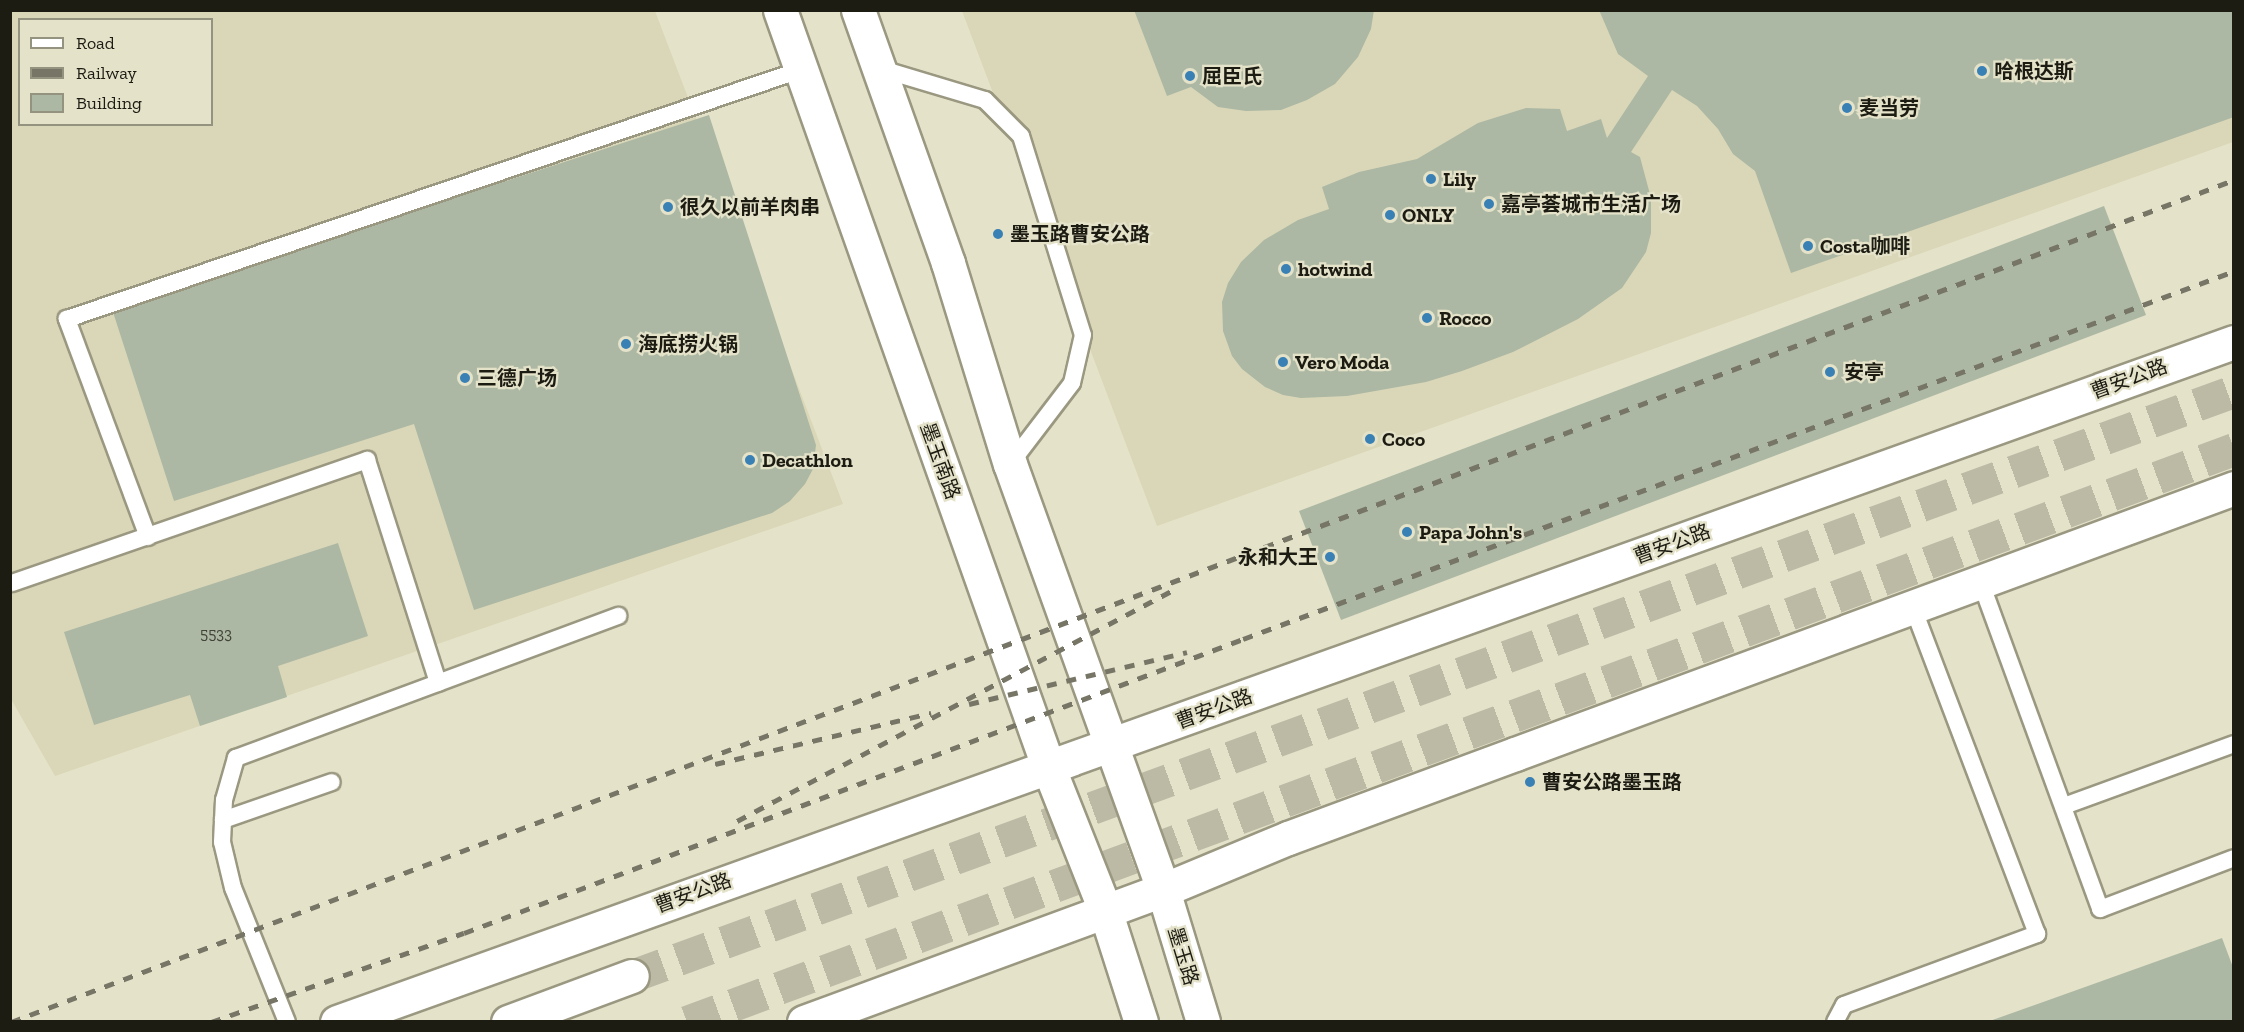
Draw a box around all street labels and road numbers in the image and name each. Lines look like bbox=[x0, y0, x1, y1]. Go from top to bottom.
street label: 曹安公路 bbox=[2087, 354, 2171, 404]
street label: 墨玉南路 bbox=[915, 419, 965, 503]
street label: 曹安公路 bbox=[1630, 519, 1714, 569]
street label: 曹安公路 bbox=[1172, 684, 1256, 734]
street label: 曹安公路 bbox=[651, 868, 735, 918]
street label: 墨玉路 bbox=[1163, 924, 1203, 988]

